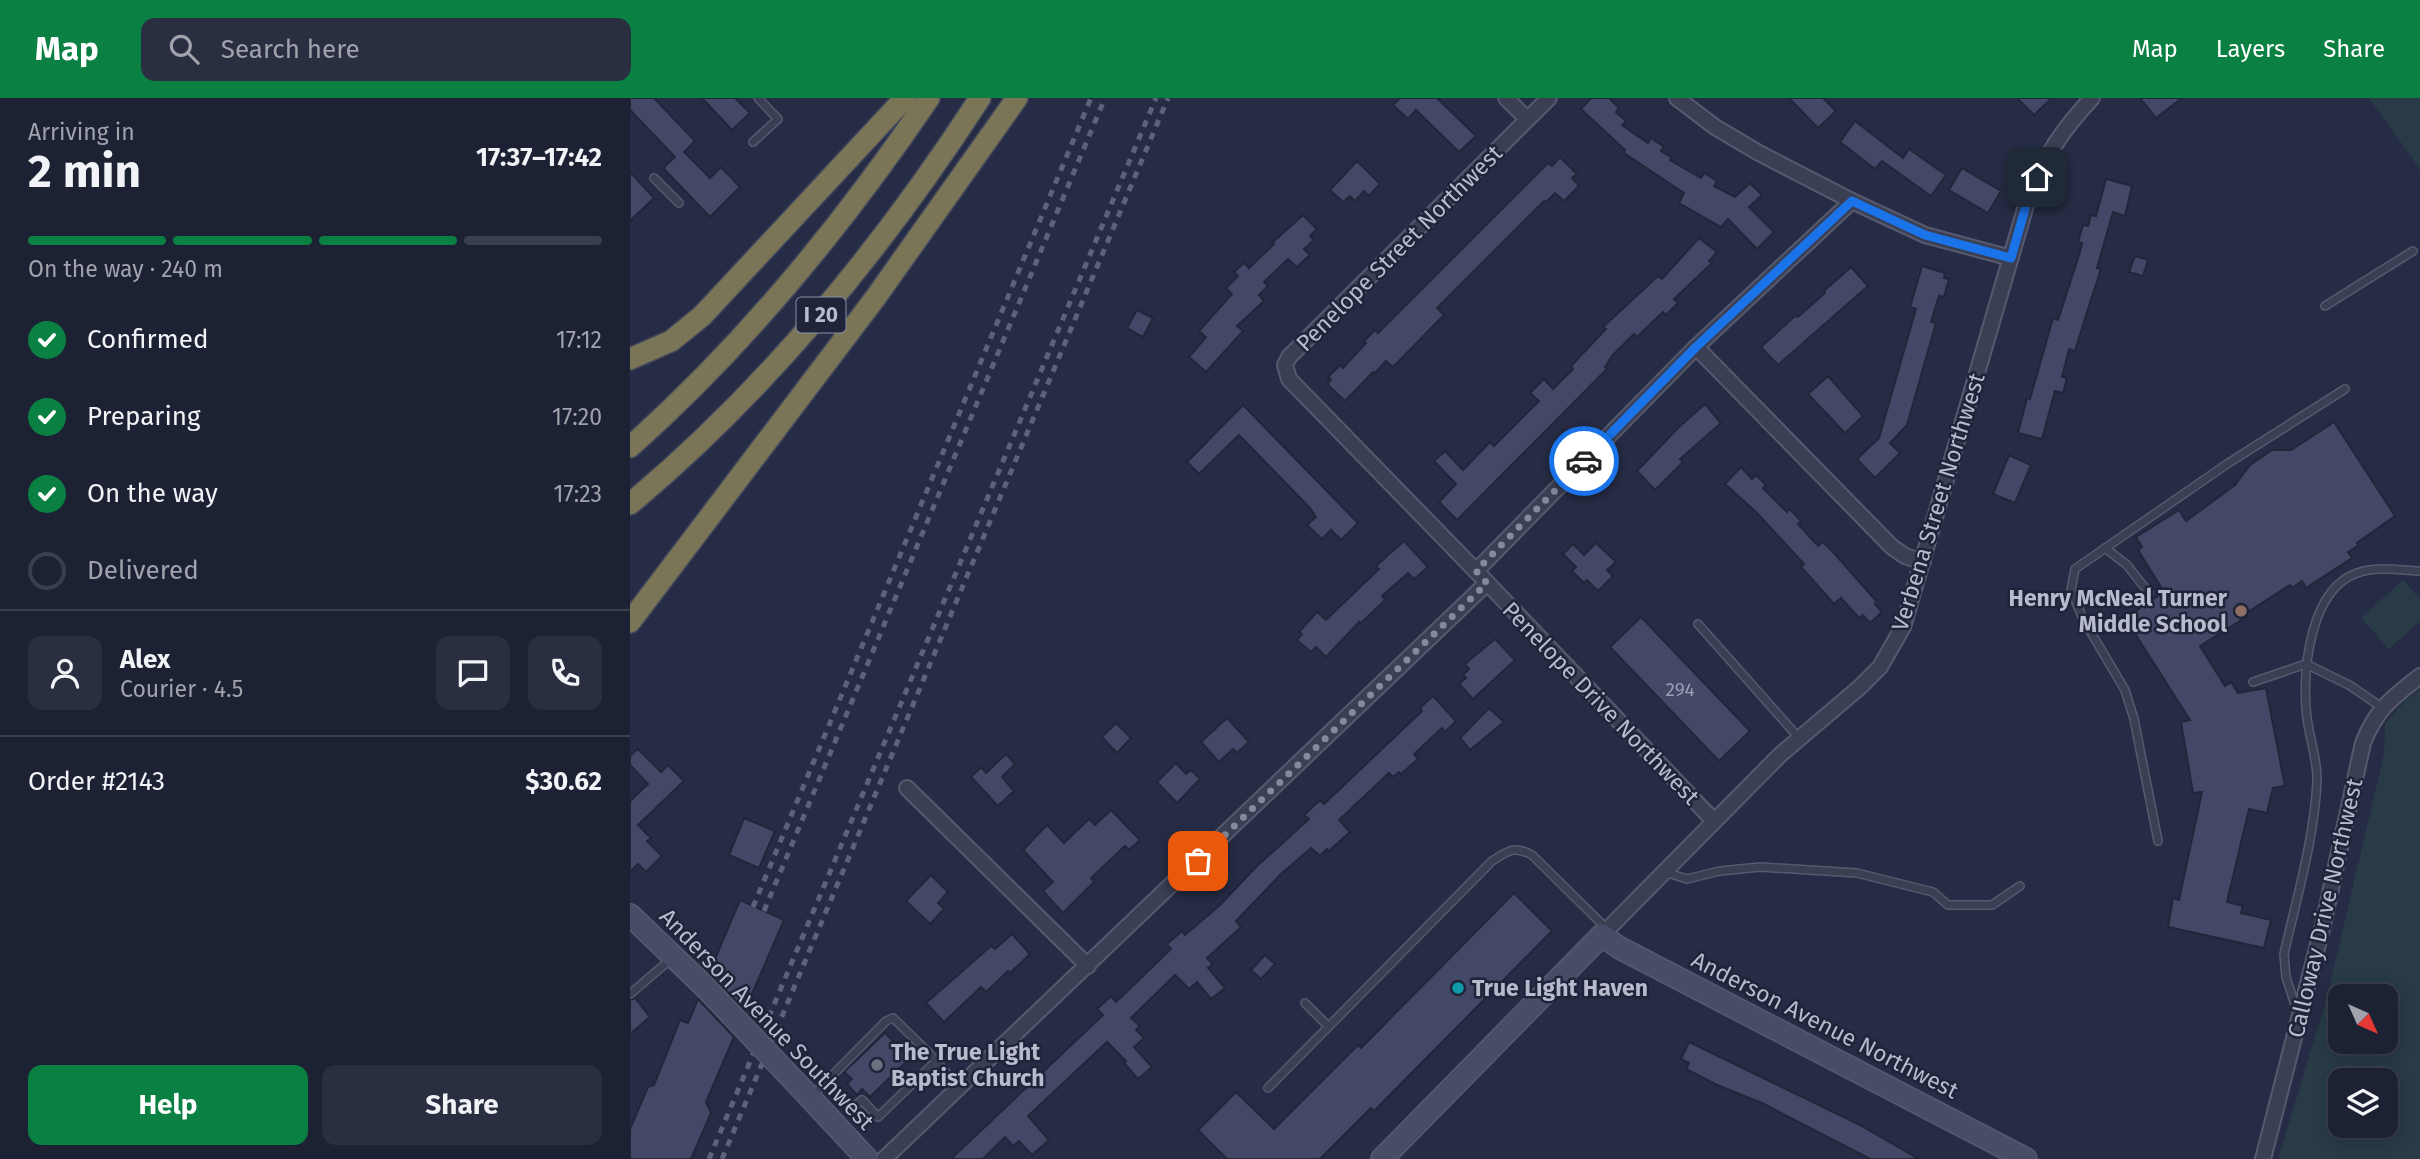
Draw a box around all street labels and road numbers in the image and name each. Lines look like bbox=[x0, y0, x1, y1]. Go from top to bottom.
street label: Penelope Street Northwest bbox=[1290, 139, 1508, 357]
road number: I 20 bbox=[796, 298, 846, 332]
street label: Verbena Street Northwest bbox=[1885, 369, 1991, 634]
street label: Penelope Drive Northwest bbox=[1497, 596, 1706, 811]
street label: Calloway Drive Northwest bbox=[2282, 775, 2369, 1040]
street label: Anderson Avenue Southwest bbox=[654, 902, 881, 1136]
street label: Anderson Avenue Northwest bbox=[1687, 945, 1964, 1105]

